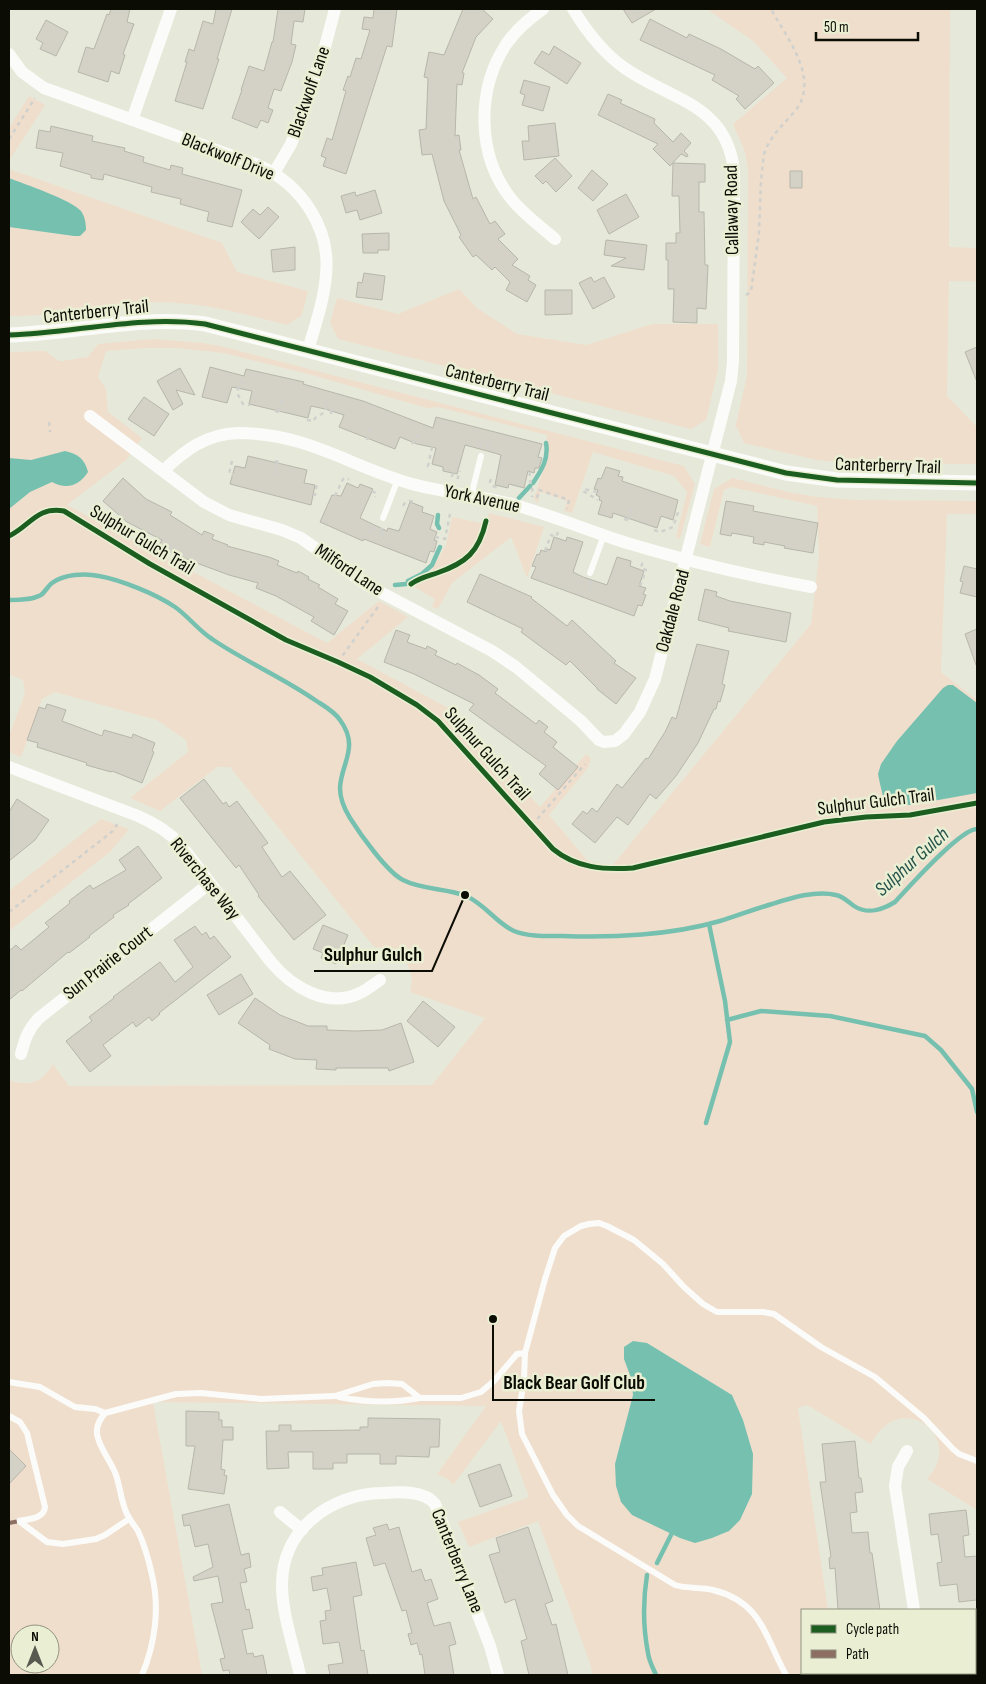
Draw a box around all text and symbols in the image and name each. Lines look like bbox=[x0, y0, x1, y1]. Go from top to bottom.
scale bar bbox=[816, 10, 918, 42]
text: 50 m bbox=[824, 18, 849, 37]
street label: Blackwolf Lane bbox=[283, 43, 335, 141]
street label: Blackwolf Drive bbox=[178, 128, 278, 186]
street label: Callaway Road bbox=[720, 165, 744, 255]
street label: Canterberry Trail bbox=[42, 295, 150, 329]
street label: Canterberry Trail bbox=[443, 359, 551, 407]
street label: Canterberry Trail bbox=[835, 453, 941, 479]
street label: York Avenue bbox=[442, 480, 522, 518]
street label: Sulphur Gulch Trail bbox=[86, 500, 198, 580]
street label: Milford Lane bbox=[310, 539, 388, 601]
street label: Oakdale Road bbox=[651, 567, 695, 655]
street label: Sulphur Gulch Trail bbox=[439, 703, 535, 805]
street label: Sulphur Gulch Trail bbox=[816, 783, 936, 821]
water label: Sulphur Gulch bbox=[870, 822, 954, 902]
street label: Riverchase Way bbox=[165, 833, 246, 925]
street label: Sun Prairie Court bbox=[59, 921, 157, 1005]
callout: Sulphur Gulch bbox=[314, 936, 432, 971]
text: Sulphur Gulch bbox=[324, 943, 422, 967]
callout: Black Bear Golf Club bbox=[493, 1365, 655, 1400]
text: Black Bear Golf Club bbox=[503, 1371, 645, 1395]
street label: Canterberry Lane bbox=[426, 1506, 488, 1616]
legend bbox=[801, 1609, 976, 1674]
text: Cycle path bbox=[846, 1620, 899, 1639]
north arrow bbox=[10, 1624, 60, 1674]
text: N bbox=[31, 1628, 39, 1645]
text: Path bbox=[846, 1645, 869, 1664]

